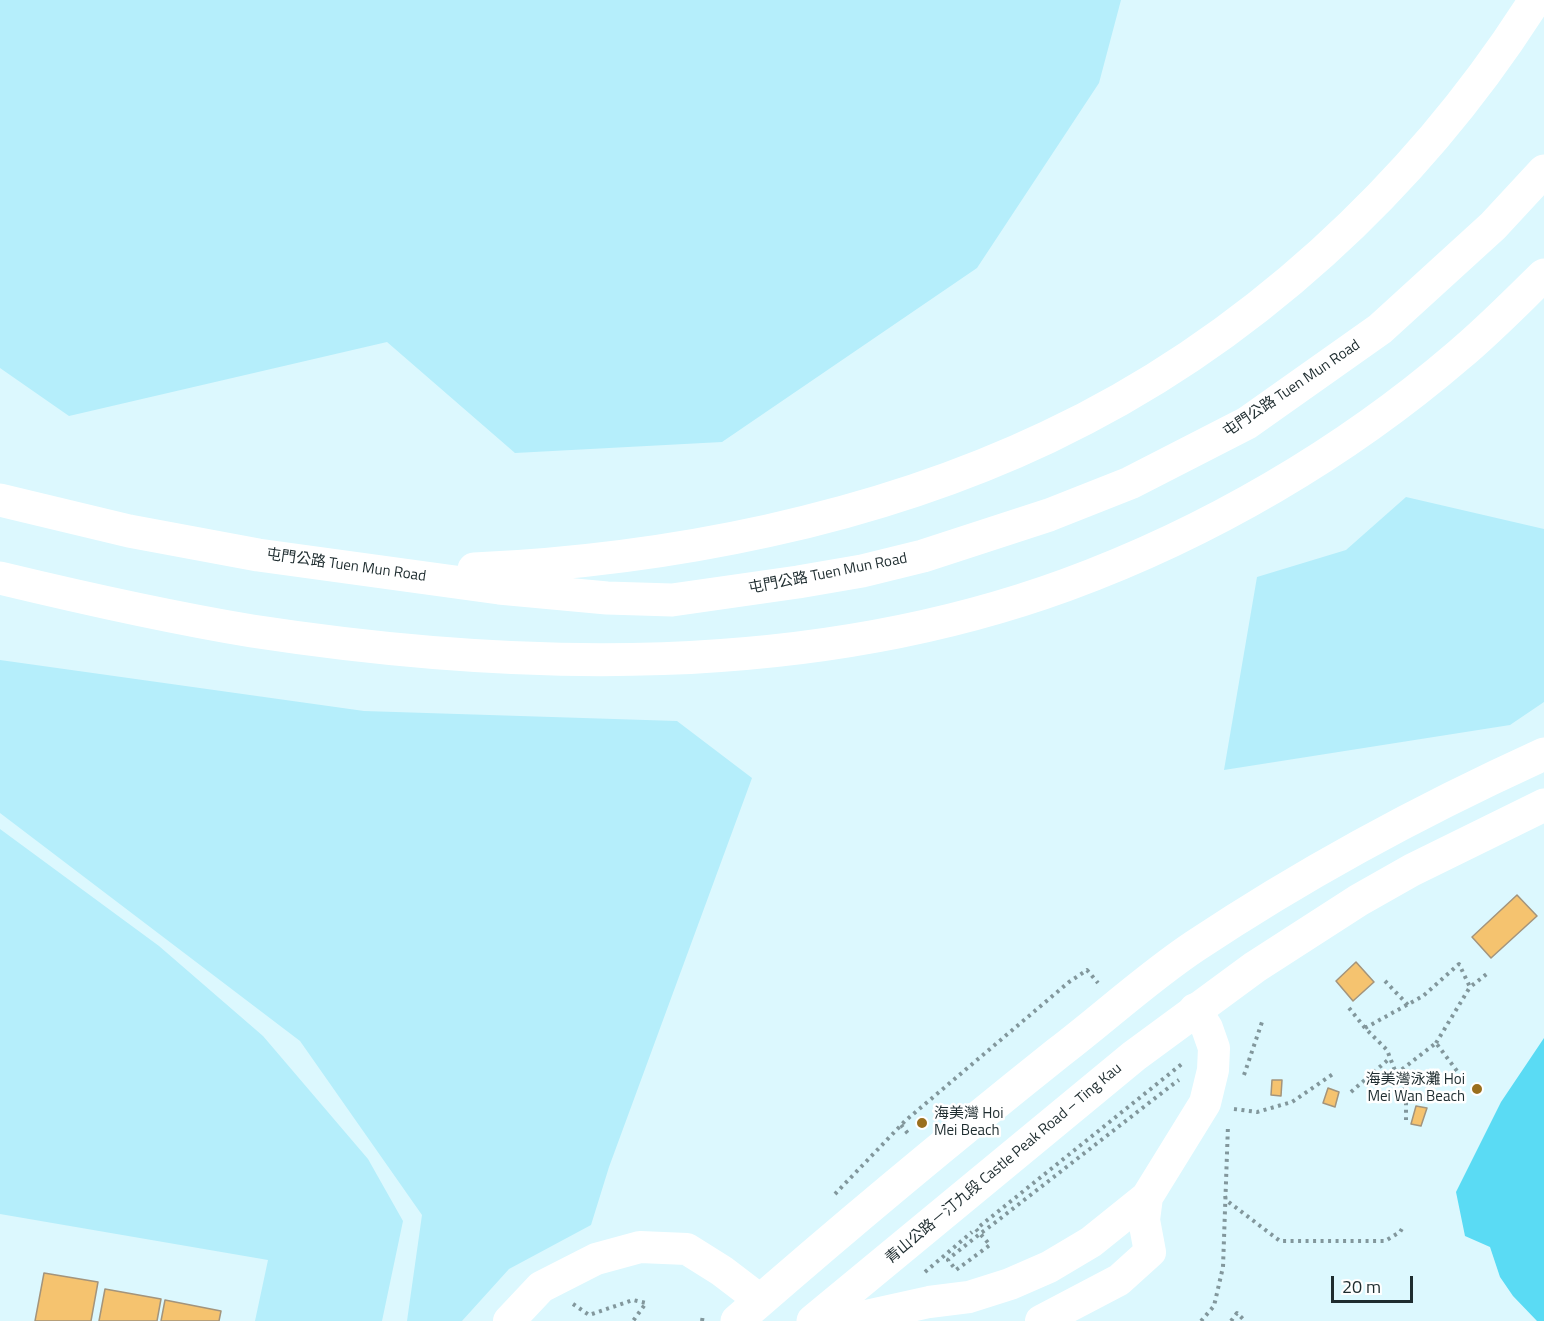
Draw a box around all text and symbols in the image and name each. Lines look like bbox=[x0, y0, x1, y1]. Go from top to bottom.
street label: 屯門公路 Tuen Mun Road bbox=[1220, 336, 1364, 442]
street label: 屯門公路 Tuen Mun Road bbox=[265, 546, 427, 586]
street label: 屯門公路 Tuen Mun Road bbox=[747, 550, 909, 598]
street label: 青山公路－汀九段 Castle Peak Road – Ting Kau bbox=[882, 1060, 1126, 1268]
place label: 海美灣泳灘 Hoi Mei Wan Beach bbox=[1365, 1071, 1465, 1106]
marker: 海美灣泳灘 Hoi Mei Wan Beach bbox=[1470, 1082, 1484, 1096]
place label: 海美灣 Hoi Mei Beach bbox=[934, 1105, 1004, 1140]
marker: 海美灣 Hoi Mei Beach bbox=[915, 1116, 929, 1130]
scale bar bbox=[1334, 1264, 1416, 1302]
text: 20 m bbox=[1342, 1273, 1381, 1300]

